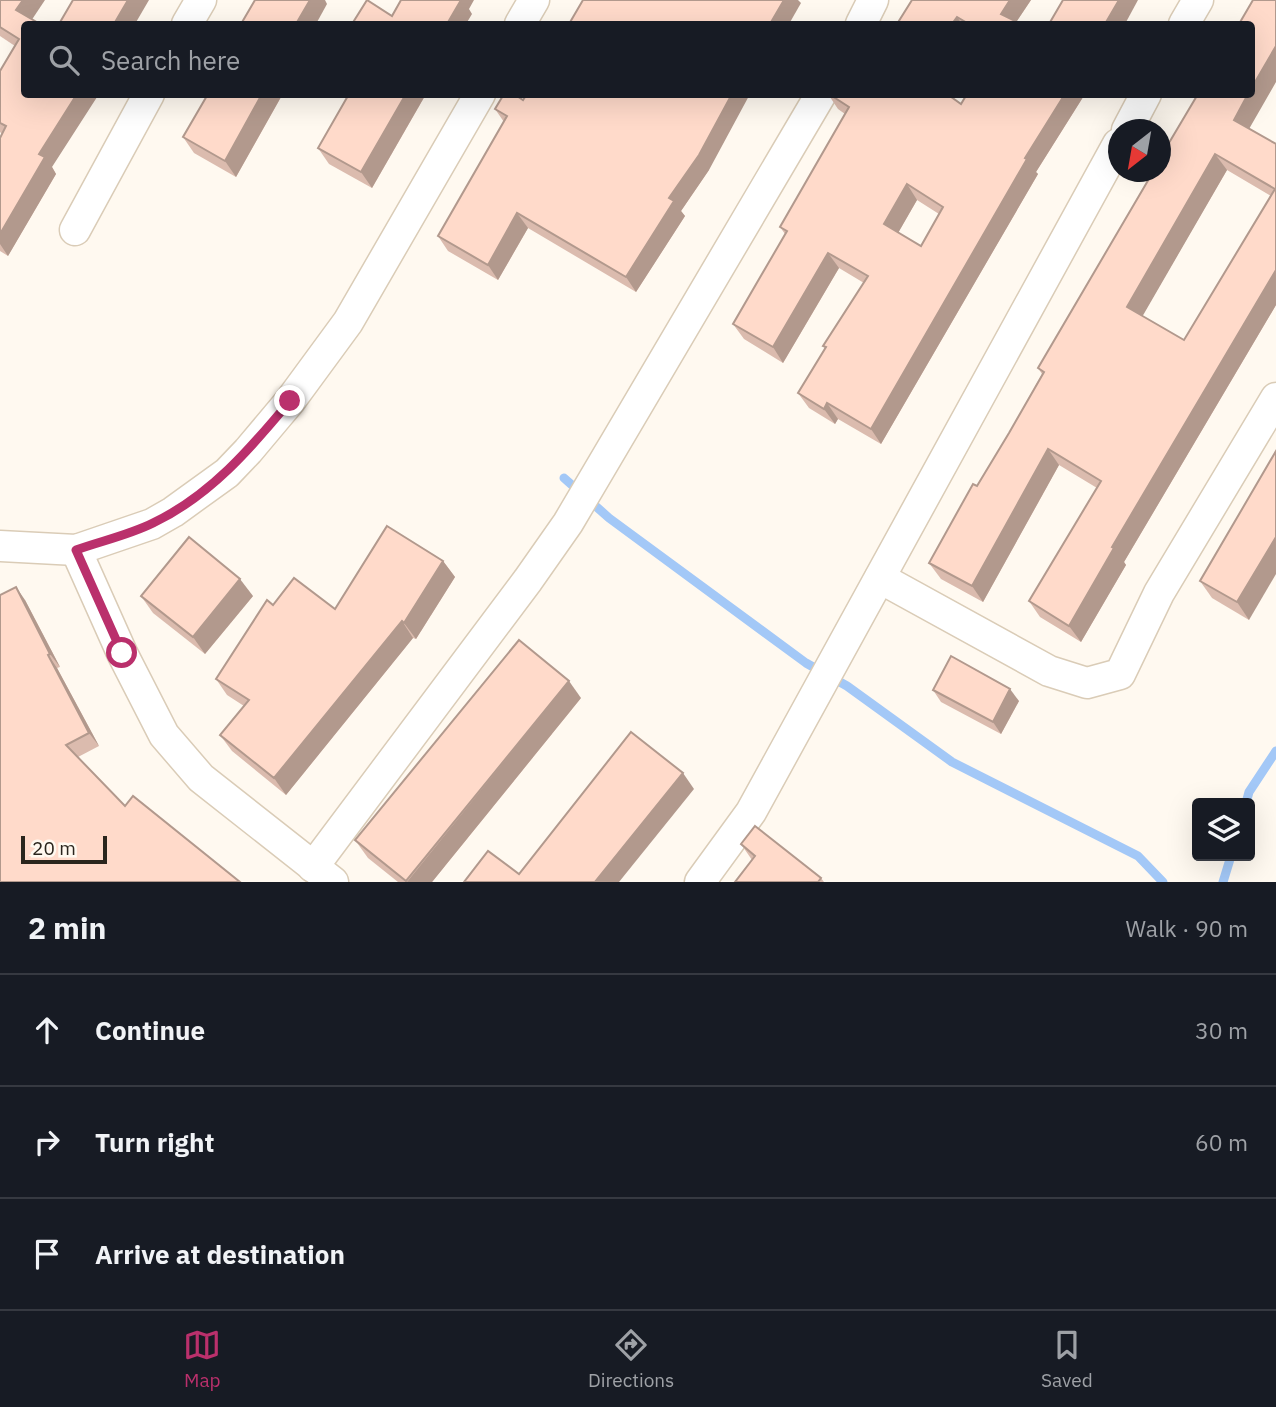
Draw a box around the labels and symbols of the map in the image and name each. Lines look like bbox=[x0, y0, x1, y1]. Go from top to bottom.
north arrow bbox=[1108, 119, 1171, 182]
route end bbox=[274, 385, 305, 416]
route start bbox=[106, 637, 137, 668]
scale bar bbox=[21, 833, 107, 865]

